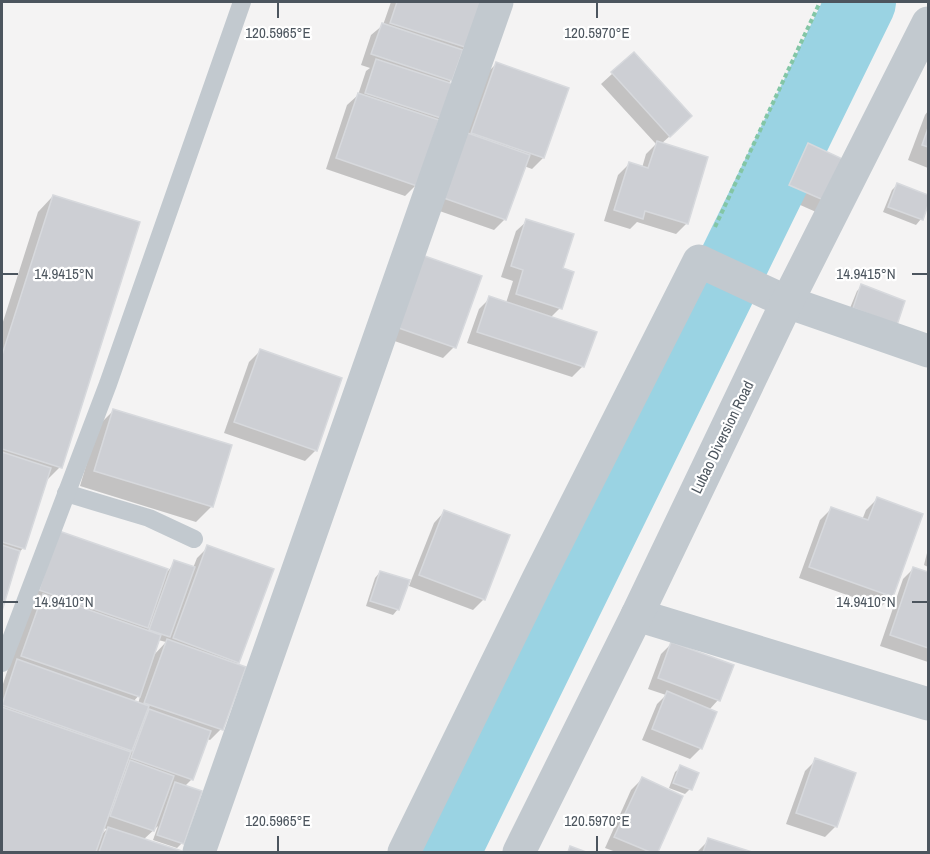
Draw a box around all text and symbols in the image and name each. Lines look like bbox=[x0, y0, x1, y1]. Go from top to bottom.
text: 120.5965°E bbox=[245, 22, 311, 43]
text: 120.5970°E bbox=[564, 22, 630, 43]
text: 14.9415°N bbox=[34, 263, 94, 284]
text: 14.9415°N bbox=[836, 263, 896, 284]
street label: Lubao Diversion Road bbox=[686, 377, 758, 497]
text: 14.9410°N bbox=[34, 591, 94, 612]
text: 14.9410°N bbox=[836, 591, 896, 612]
text: 120.5965°E bbox=[245, 810, 311, 831]
text: 120.5970°E bbox=[564, 810, 630, 831]

